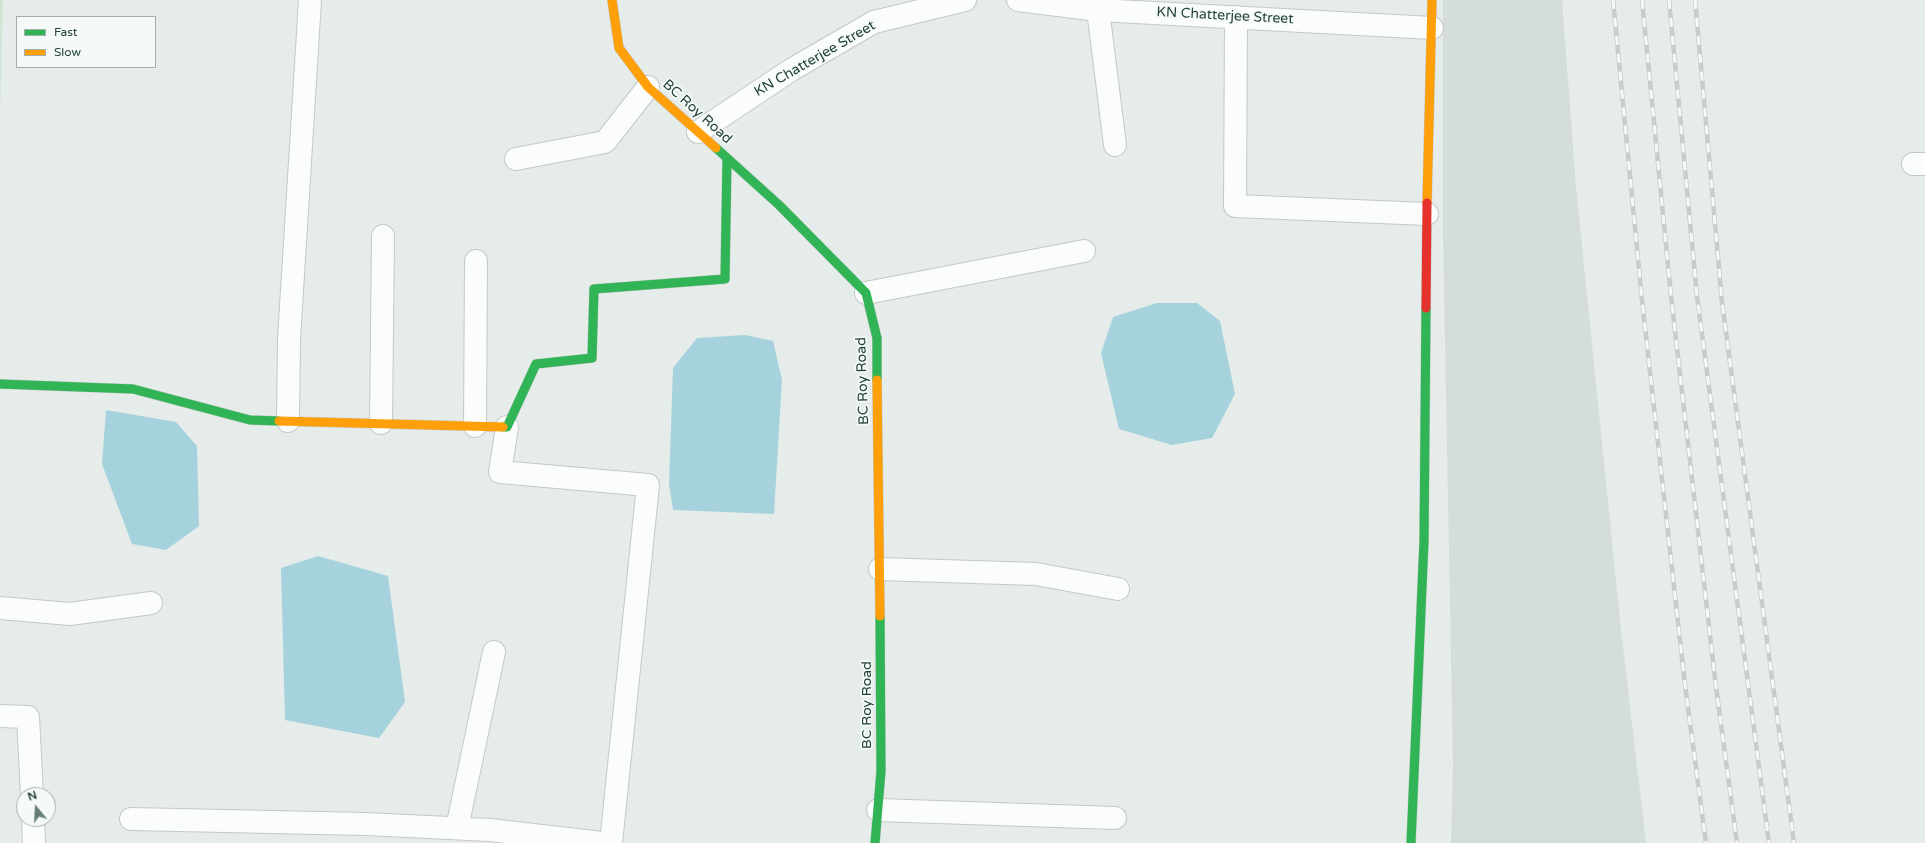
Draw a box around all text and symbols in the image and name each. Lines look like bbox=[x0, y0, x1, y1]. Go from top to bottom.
street label: KN Chatterjee Street bbox=[1156, 4, 1294, 28]
legend bbox=[16, 16, 156, 68]
street label: KN Chatterjee Street bbox=[751, 17, 879, 101]
text: Fast bbox=[54, 25, 77, 39]
text: Slow bbox=[54, 45, 81, 59]
street label: BC Roy Road bbox=[659, 76, 735, 148]
street label: BC Roy Road bbox=[853, 337, 873, 425]
street label: BC Roy Road bbox=[859, 661, 875, 749]
north arrow bbox=[16, 787, 56, 827]
text: N bbox=[26, 789, 39, 804]

